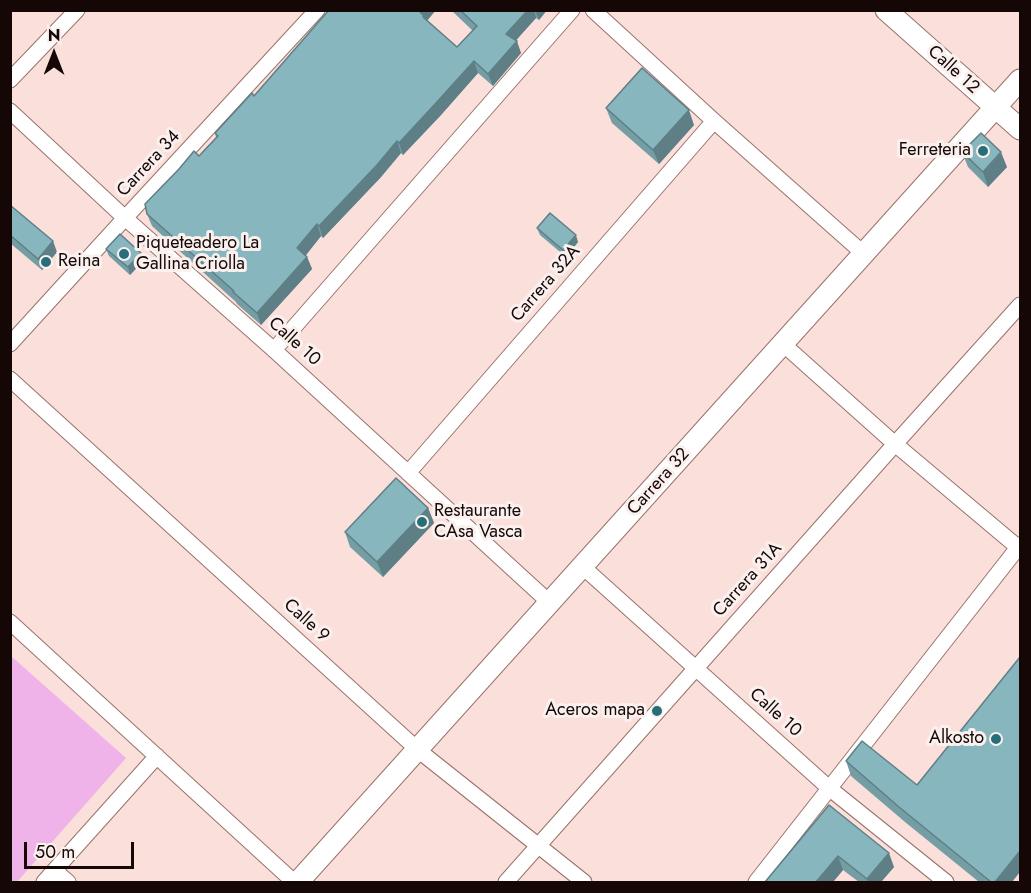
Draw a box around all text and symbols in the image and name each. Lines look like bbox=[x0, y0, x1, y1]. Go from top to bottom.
north arrow bbox=[24, 24, 84, 84]
text: N bbox=[48, 24, 60, 47]
street label: Calle 12 bbox=[923, 41, 983, 99]
street label: Carrera 34 bbox=[113, 126, 185, 202]
place label: Ferreteria bbox=[899, 140, 971, 162]
marker: Ferreteria bbox=[976, 144, 990, 158]
place label: Piqueteadero La Gallina Criolla bbox=[136, 233, 259, 276]
street label: Carrera 32A bbox=[507, 241, 585, 327]
marker: Piqueteadero La Gallina Criolla bbox=[117, 247, 131, 261]
place label: Reina bbox=[58, 251, 100, 273]
marker: Reina bbox=[39, 255, 53, 269]
street label: Calle 10 bbox=[263, 313, 325, 371]
street label: Carrera 32 bbox=[623, 444, 695, 520]
place label: Restaurante CAsa Vasca bbox=[434, 501, 523, 544]
marker: Restaurante CAsa Vasca bbox=[415, 515, 429, 529]
street label: Carrera 31A bbox=[709, 538, 787, 622]
street label: Calle 9 bbox=[279, 595, 333, 647]
street label: Calle 10 bbox=[744, 684, 806, 742]
place label: Aceros mapa bbox=[545, 700, 645, 722]
marker: Aceros mapa bbox=[650, 704, 664, 718]
place label: Alkosto bbox=[929, 728, 984, 750]
marker: Alkosto bbox=[989, 732, 1003, 746]
scale bar bbox=[27, 830, 136, 868]
text: 50 m bbox=[35, 839, 75, 865]

